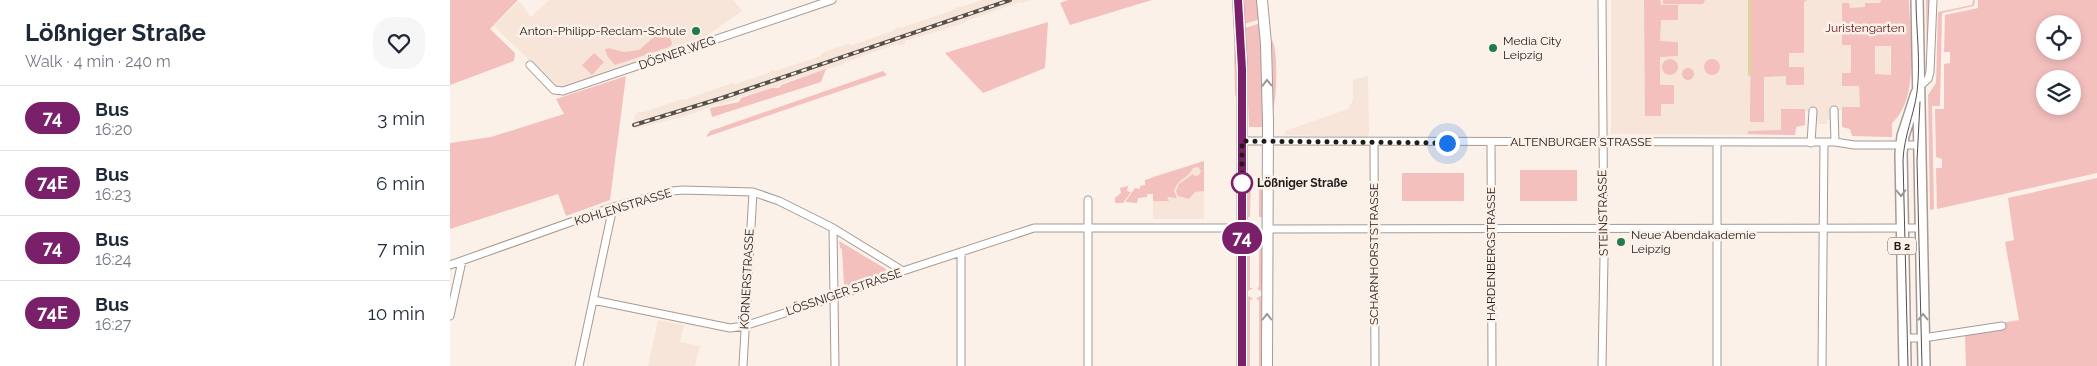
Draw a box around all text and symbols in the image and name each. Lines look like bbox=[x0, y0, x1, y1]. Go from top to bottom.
map controls bbox=[2036, 15, 2081, 115]
button: locate bbox=[2036, 15, 2081, 60]
button: heart bbox=[373, 17, 425, 69]
text: Lößniger Straße bbox=[25, 18, 206, 47]
park label: Juristengarten bbox=[1825, 21, 1905, 35]
place label: Anton-Philipp-Reclam-Schule bbox=[520, 24, 686, 38]
marker: Anton-Philipp-Reclam-Schule bbox=[690, 25, 702, 37]
street label: DÖSNER WEG bbox=[637, 33, 717, 73]
place label: Media City Leipzig bbox=[1503, 34, 1562, 62]
marker: Media City Leipzig bbox=[1487, 42, 1499, 54]
text: Walk · 4 min · 240 m bbox=[25, 52, 171, 71]
button: layers bbox=[2036, 70, 2081, 115]
one-way arrow bbox=[1262, 79, 1272, 87]
text: Bus bbox=[95, 98, 129, 120]
text: 74 bbox=[43, 107, 62, 128]
text: 3 min bbox=[377, 107, 425, 129]
text: 16:20 bbox=[95, 120, 133, 139]
your location bbox=[1435, 131, 1460, 156]
street label: ALTENBURGER STRASSE bbox=[1510, 135, 1652, 149]
text: Bus bbox=[95, 163, 129, 185]
street label: STEINSTRASSE bbox=[1595, 170, 1611, 256]
text: 74E bbox=[37, 172, 68, 193]
text: 6 min bbox=[376, 172, 425, 194]
marker: Lößniger Straße bbox=[1231, 172, 1253, 194]
place label: Lößniger Straße bbox=[1257, 176, 1348, 190]
street label: SCHARNHORSTSTRASSE bbox=[1367, 183, 1381, 325]
text: 16:23 bbox=[95, 185, 131, 204]
street label: KOHLENSTRASSE bbox=[573, 186, 673, 228]
street label: HARDENBERGSTRASSE bbox=[1484, 187, 1498, 321]
one-way arrow bbox=[1896, 190, 1906, 197]
line badge: 74 bbox=[1220, 222, 1264, 254]
text: 74 bbox=[1232, 227, 1252, 248]
text: Bus bbox=[95, 228, 129, 250]
street label: KÖRNERSTRASSE bbox=[737, 228, 757, 330]
place label: Neue Abendakademie Leipzig bbox=[1631, 228, 1756, 256]
marker: Neue Abendakademie Leipzig bbox=[1615, 236, 1627, 248]
text: 74 bbox=[43, 237, 62, 258]
text: 7 min bbox=[377, 237, 425, 259]
road number: B 2 bbox=[1888, 238, 1916, 255]
text: 16:24 bbox=[95, 250, 132, 269]
street label: LÖSSNIGER STRASSE bbox=[784, 266, 904, 318]
text: Bus bbox=[95, 293, 129, 315]
text: 74E bbox=[37, 302, 68, 323]
text: 10 min bbox=[368, 302, 425, 324]
one-way arrow bbox=[1262, 313, 1272, 321]
one-way arrow bbox=[1918, 313, 1928, 321]
text: 16:27 bbox=[95, 315, 131, 334]

